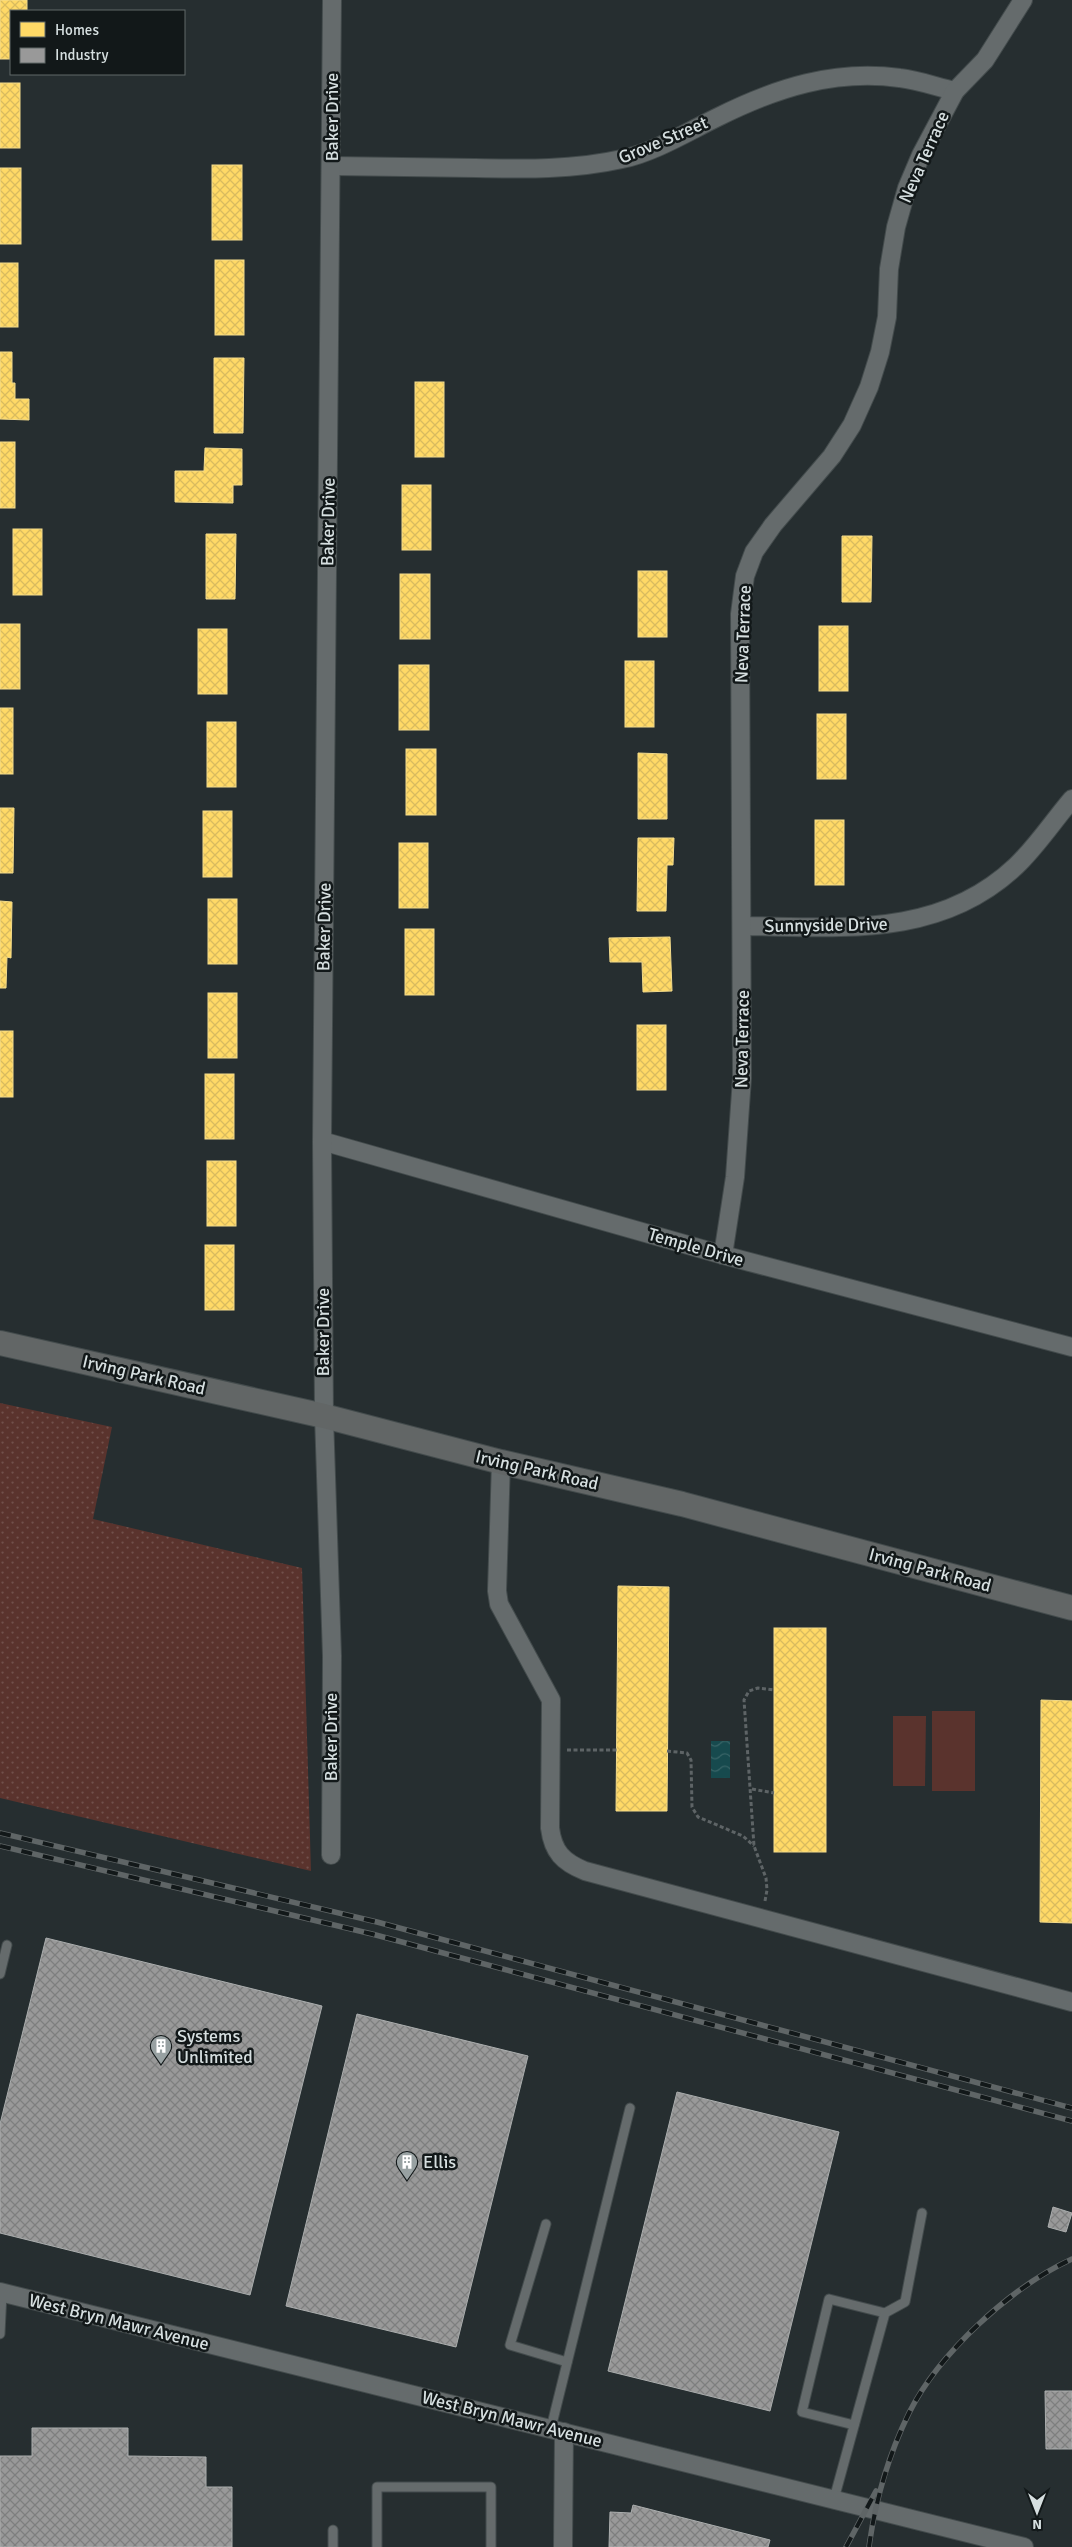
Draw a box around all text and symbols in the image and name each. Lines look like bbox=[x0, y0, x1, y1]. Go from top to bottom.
legend bbox=[10, 10, 185, 75]
text: Homes bbox=[55, 21, 99, 39]
text: Industry bbox=[55, 46, 108, 64]
street label: Baker Drive bbox=[321, 73, 343, 161]
street label: Neva Terrace bbox=[894, 108, 954, 206]
street label: Grove Street bbox=[615, 111, 711, 169]
street label: Baker Drive bbox=[316, 478, 340, 566]
street label: Neva Terrace bbox=[730, 585, 756, 683]
street label: Baker Drive bbox=[312, 883, 336, 971]
street label: Sunnyside Drive bbox=[764, 913, 888, 937]
street label: Neva Terrace bbox=[730, 990, 754, 1088]
street label: Temple Drive bbox=[646, 1223, 746, 1271]
street label: Baker Drive bbox=[312, 1288, 334, 1376]
street label: Irving Park Road bbox=[80, 1350, 208, 1400]
street label: Irving Park Road bbox=[473, 1445, 601, 1495]
street label: Irving Park Road bbox=[866, 1543, 994, 1597]
street label: Baker Drive bbox=[320, 1693, 342, 1781]
place label: Systems Unlimited bbox=[177, 2025, 253, 2068]
building icon: Systems Unlimited bbox=[149, 2034, 173, 2065]
building icon: Ellis bbox=[395, 2150, 419, 2181]
place label: Ellis bbox=[423, 2151, 456, 2173]
street label: West Bryn Mawr Avenue bbox=[27, 2289, 211, 2355]
street label: West Bryn Mawr Avenue bbox=[420, 2386, 604, 2452]
north arrow bbox=[1012, 2487, 1062, 2537]
text: N bbox=[1032, 2516, 1042, 2533]

